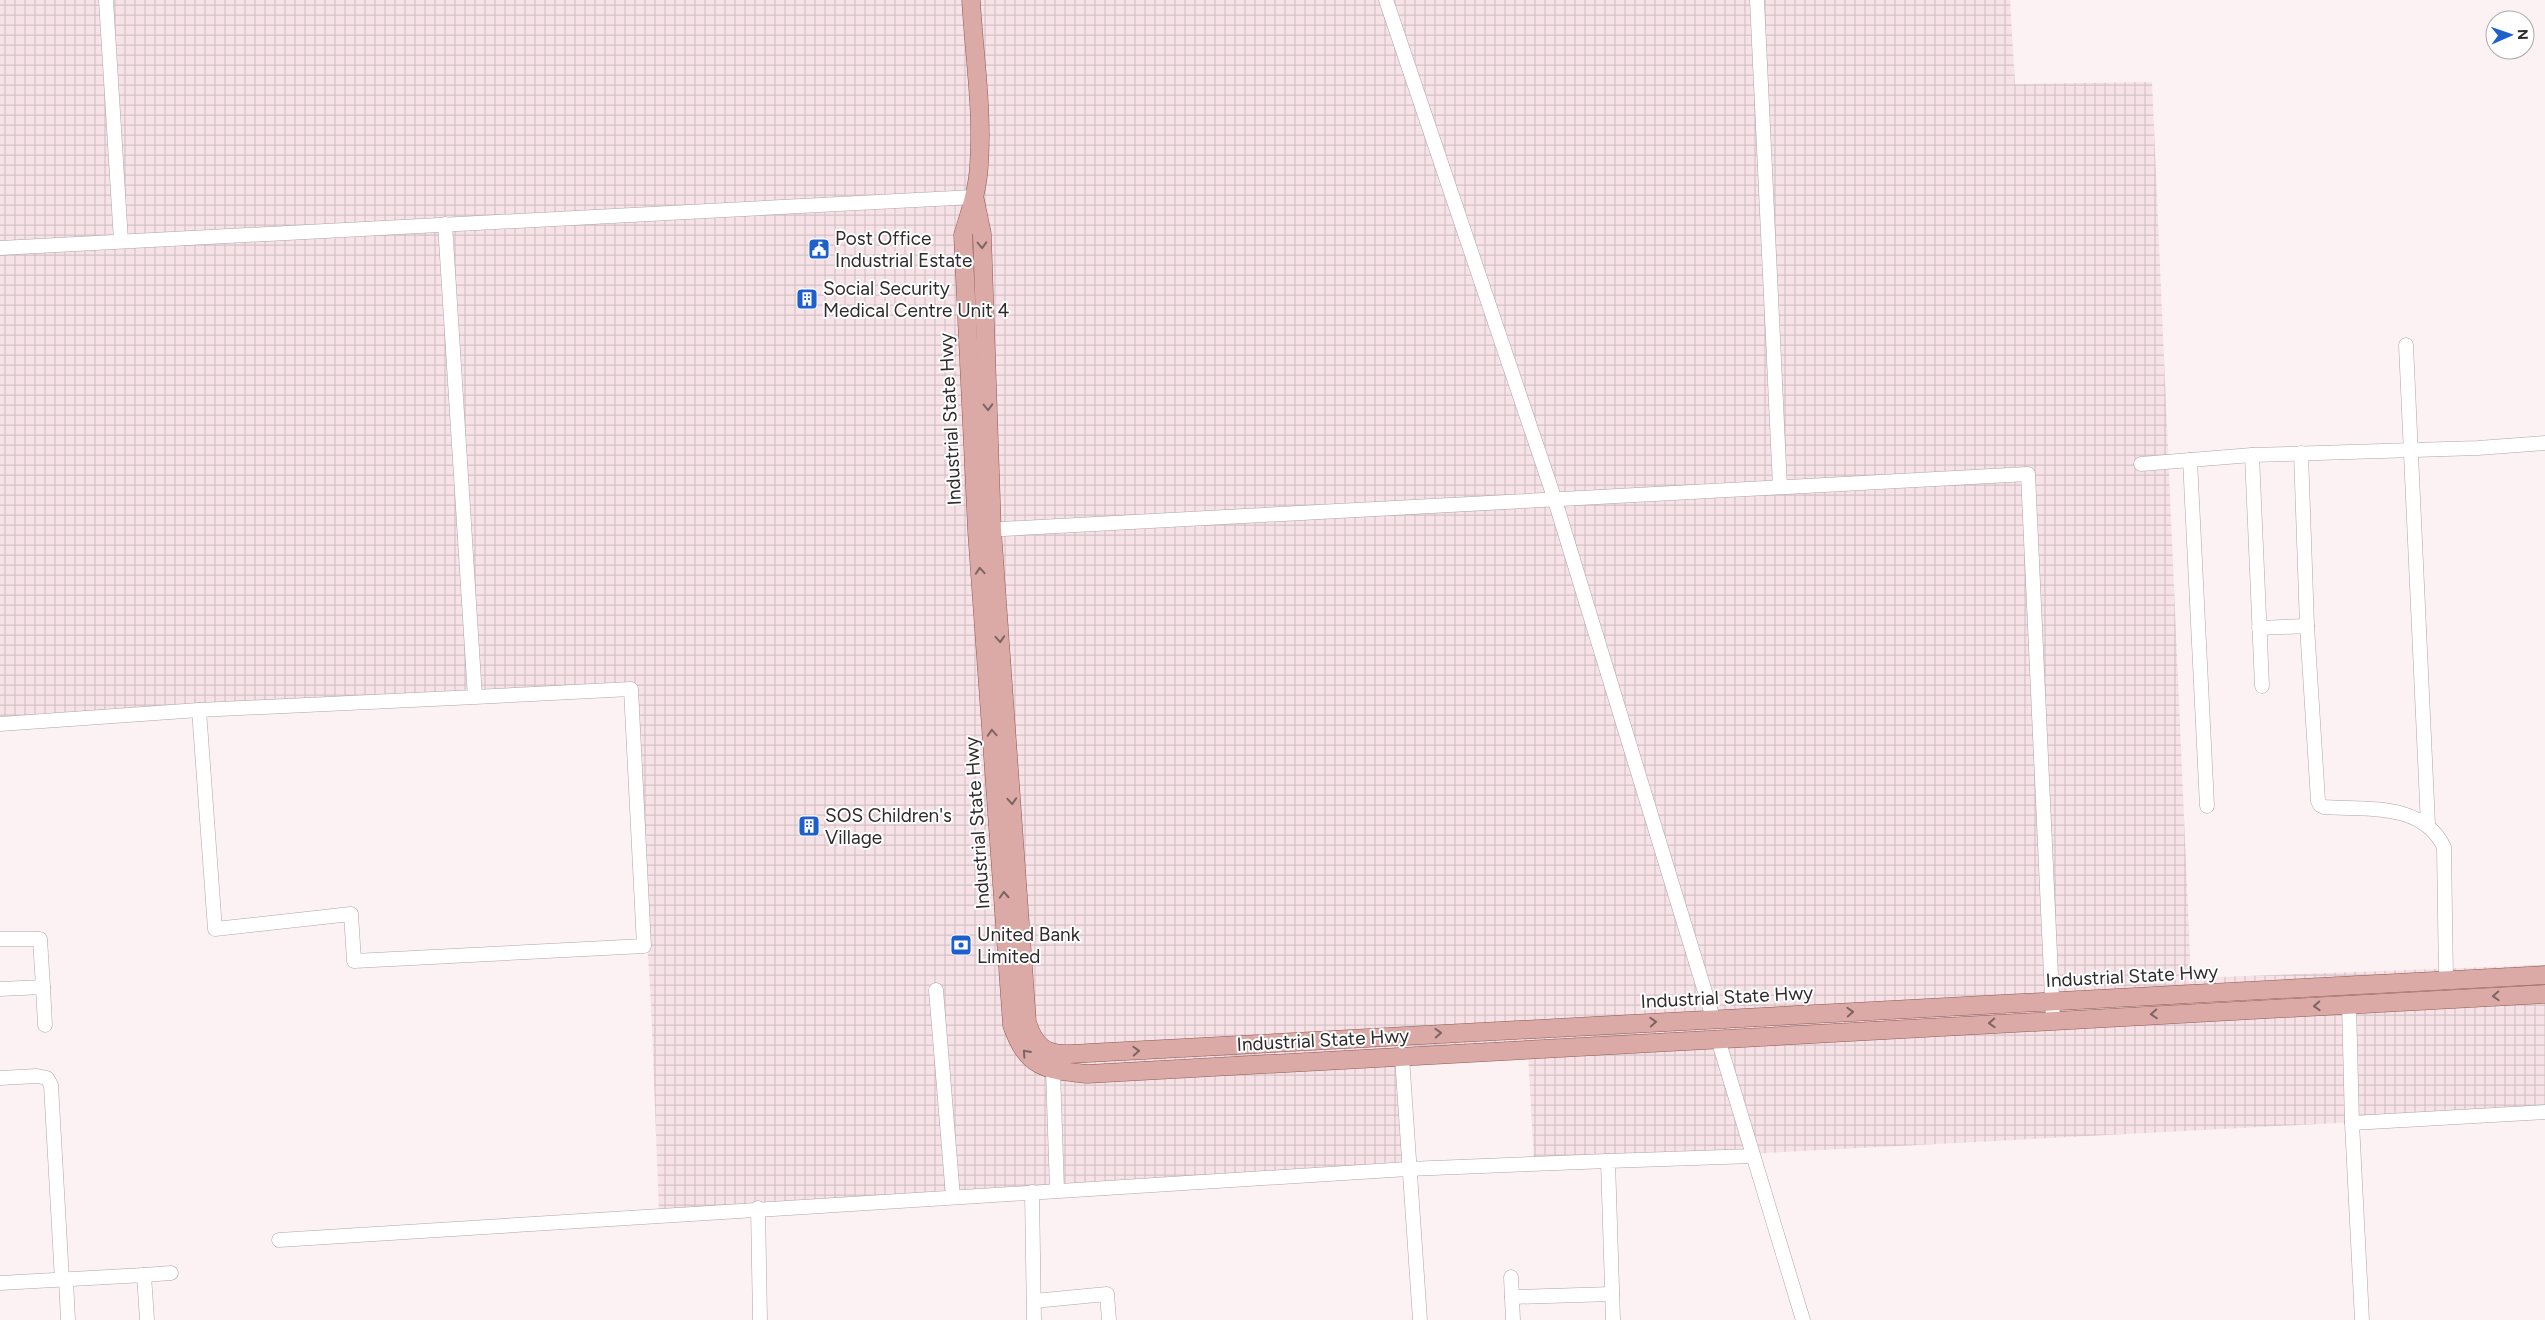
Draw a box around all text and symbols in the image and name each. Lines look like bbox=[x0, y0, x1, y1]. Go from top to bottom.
north arrow bbox=[2485, 10, 2535, 60]
text: N bbox=[2514, 29, 2531, 40]
place label: Post Office Industrial Estate bbox=[835, 227, 972, 272]
public building icon: Post Office Industrial Estate bbox=[807, 237, 831, 261]
one-way arrow bbox=[977, 241, 988, 249]
place label: Social Security Medical Centre Unit 4 bbox=[823, 277, 1009, 322]
building icon: Social Security Medical Centre Unit 4 bbox=[795, 287, 819, 311]
street label: Industrial State Hwy bbox=[934, 332, 966, 506]
one-way arrow bbox=[983, 404, 993, 411]
one-way arrow bbox=[975, 567, 986, 575]
one-way arrow bbox=[995, 635, 1006, 643]
one-way arrow bbox=[987, 729, 998, 737]
street label: Industrial State Hwy bbox=[960, 736, 994, 910]
one-way arrow bbox=[1007, 798, 1018, 806]
place label: SOS Children's Village bbox=[825, 804, 952, 849]
building icon: SOS Children's Village bbox=[797, 814, 821, 838]
one-way arrow bbox=[998, 891, 1009, 899]
place label: United Bank Limited bbox=[977, 923, 1081, 968]
bank icon: United Bank Limited bbox=[949, 933, 973, 957]
street label: Industrial State Hwy bbox=[2045, 960, 2219, 992]
street label: Industrial State Hwy bbox=[1640, 981, 1814, 1013]
one-way arrow bbox=[2492, 991, 2500, 1002]
one-way arrow bbox=[2312, 1001, 2320, 1011]
one-way arrow bbox=[1846, 1006, 1854, 1017]
one-way arrow bbox=[2150, 1009, 2158, 1020]
one-way arrow bbox=[1649, 1016, 1657, 1027]
one-way arrow bbox=[1988, 1017, 1996, 1028]
street label: Industrial State Hwy bbox=[1236, 1024, 1410, 1056]
one-way arrow bbox=[1434, 1028, 1442, 1039]
one-way arrow bbox=[1132, 1045, 1140, 1056]
one-way arrow bbox=[1023, 1050, 1032, 1059]

